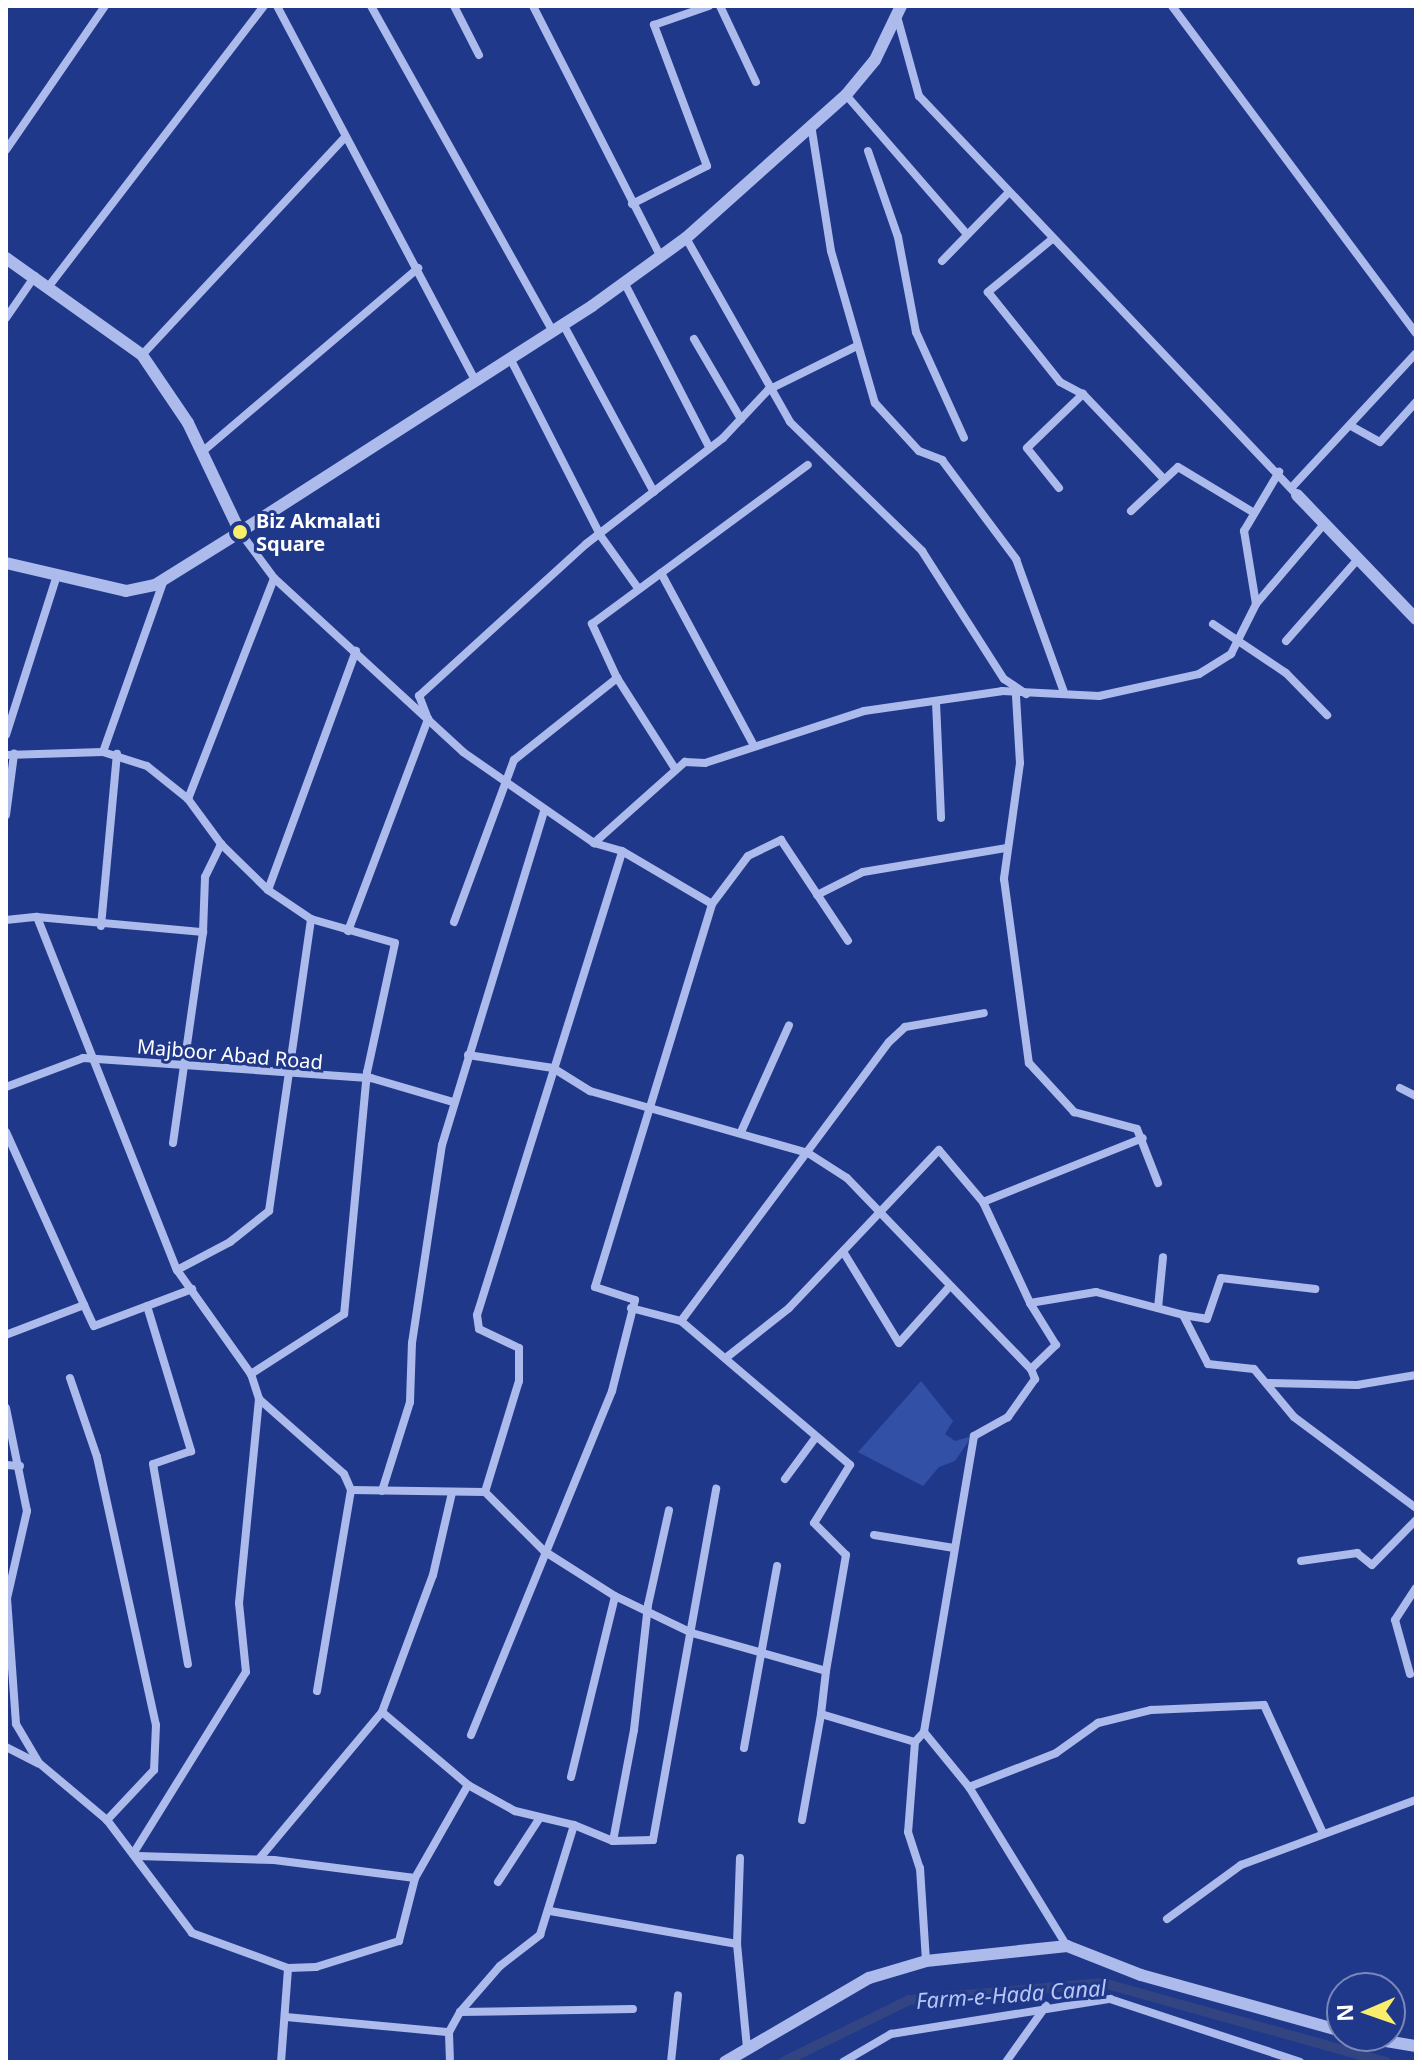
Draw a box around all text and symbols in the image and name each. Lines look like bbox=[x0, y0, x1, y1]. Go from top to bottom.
place label: Biz Akmalati Square bbox=[256, 508, 381, 555]
marker: Biz Akmalati Square bbox=[231, 523, 249, 541]
street label: Majboor Abad Road bbox=[136, 1034, 324, 1074]
north arrow bbox=[1326, 1972, 1406, 2052]
water label: Farm-e-Hada Canal bbox=[915, 1974, 1107, 2014]
text: N bbox=[1329, 2003, 1359, 2022]

